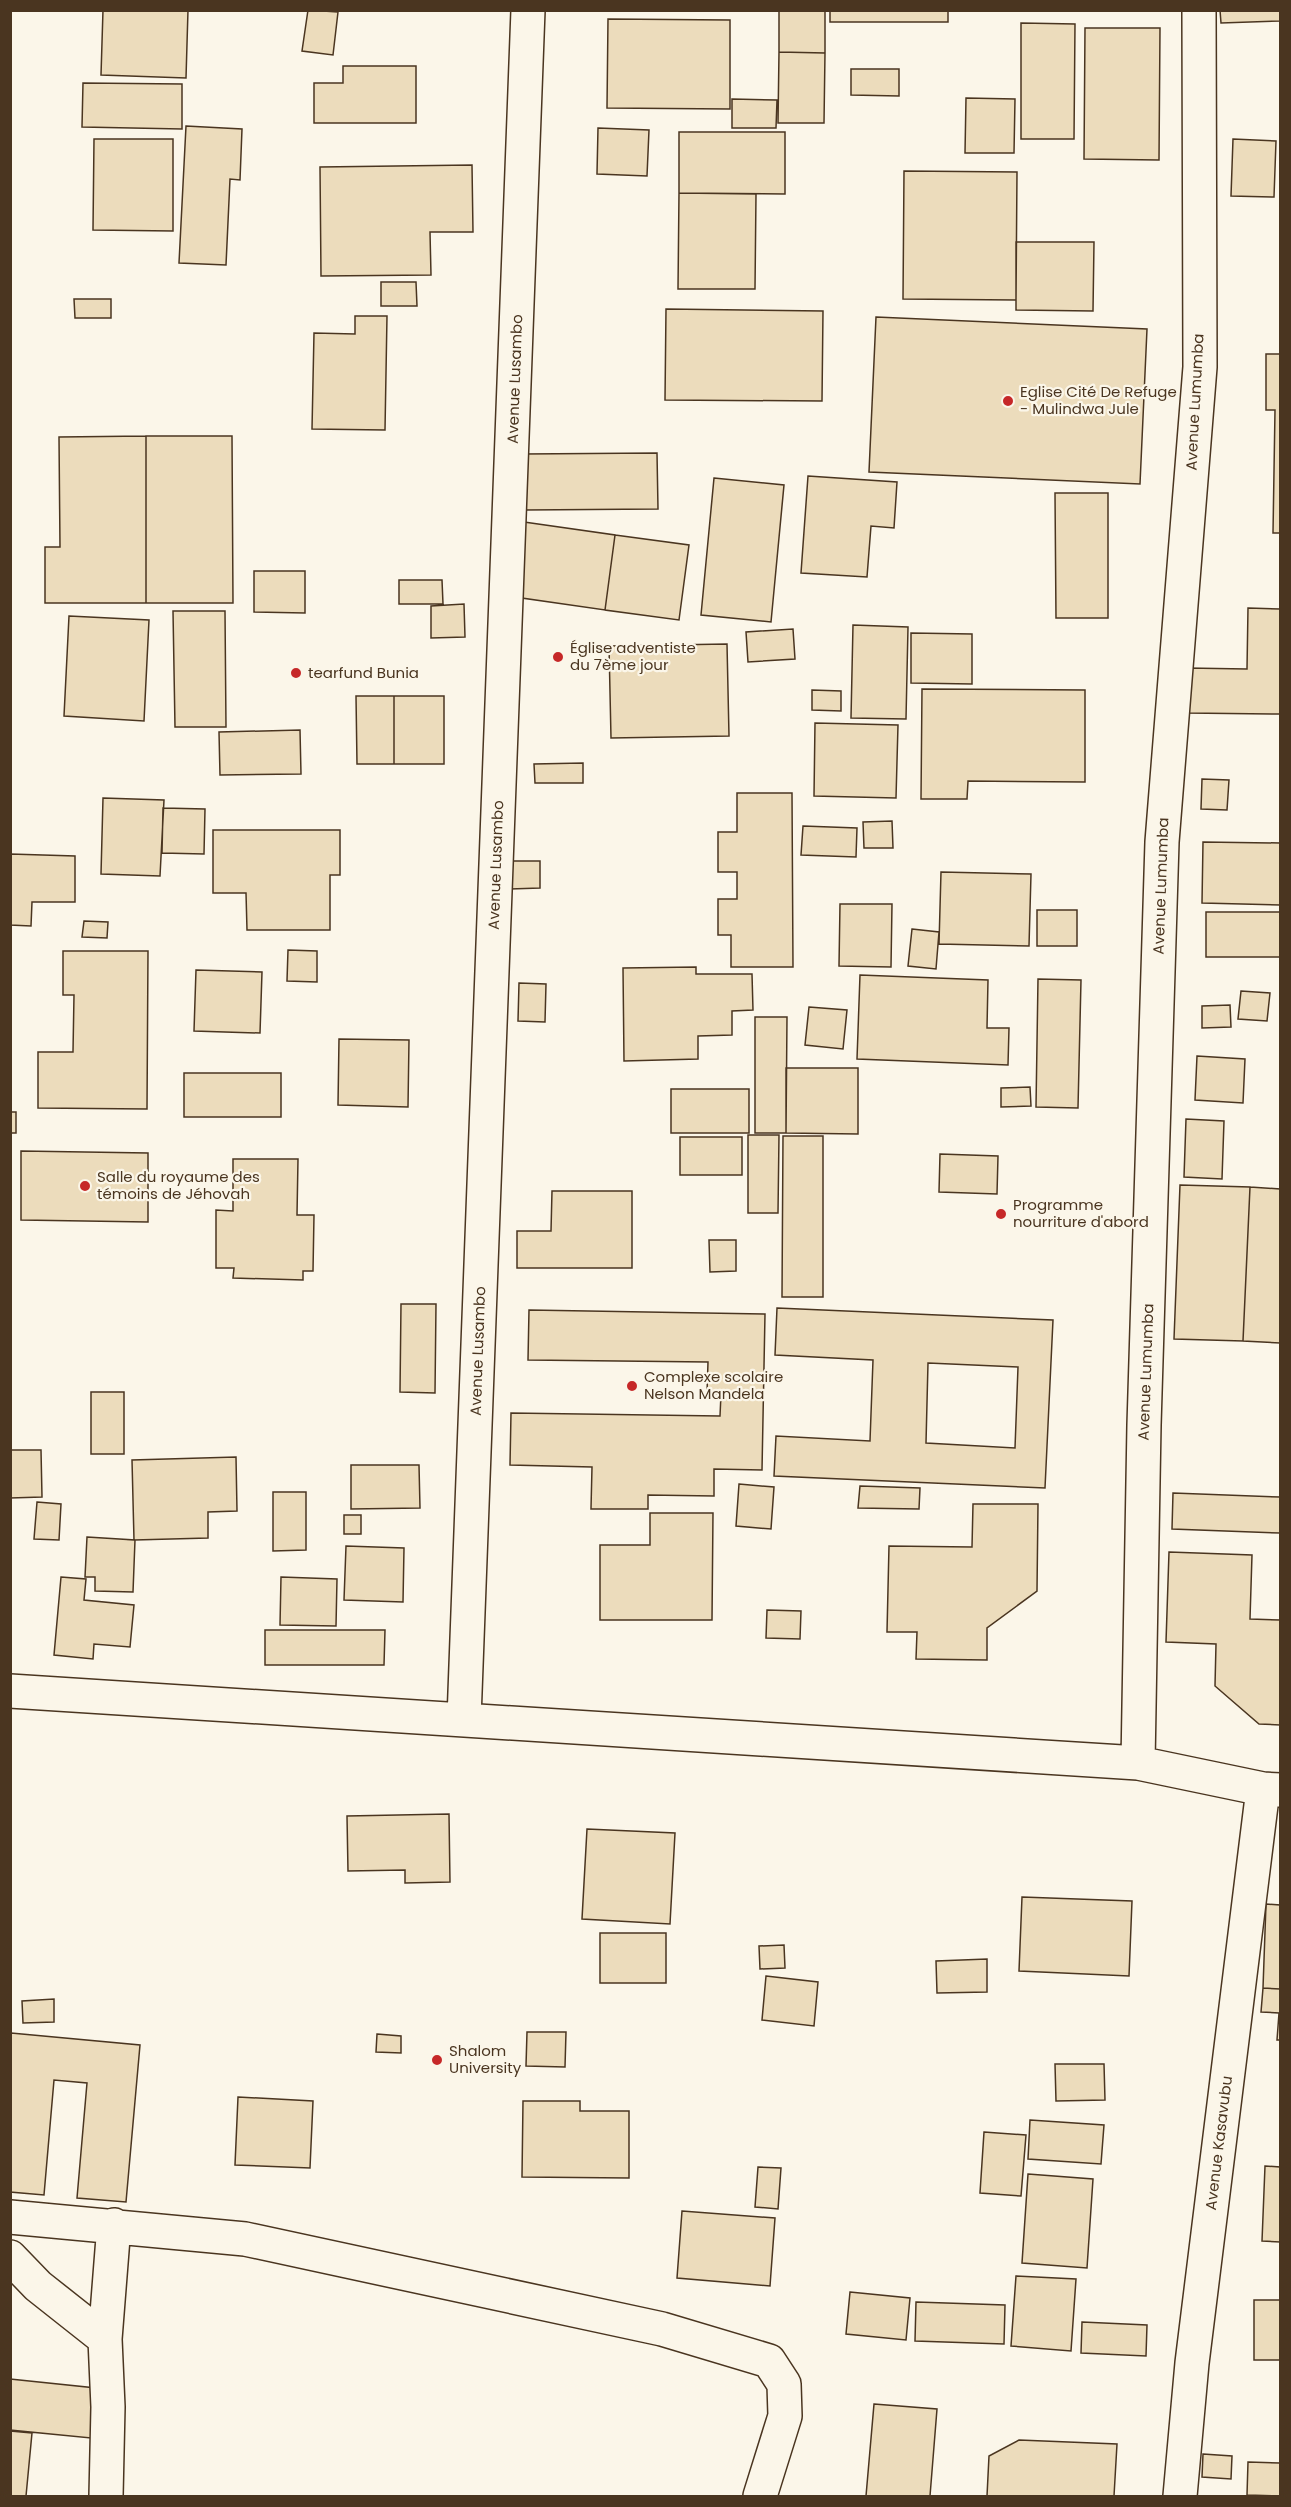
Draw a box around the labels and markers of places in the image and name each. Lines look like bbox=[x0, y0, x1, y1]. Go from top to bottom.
place label: Eglise Cité De Refuge - Mulindwa Jule bbox=[1020, 381, 1177, 419]
marker: Eglise Cité De Refuge - Mulindwa Jule bbox=[1001, 394, 1015, 408]
place label: Église adventiste du 7ème jour bbox=[570, 637, 696, 675]
marker: Église adventiste du 7ème jour bbox=[551, 650, 565, 664]
place label: tearfund Bunia bbox=[308, 662, 419, 683]
marker: tearfund Bunia bbox=[289, 666, 303, 680]
place label: Salle du royaume des témoins de Jéhovah bbox=[97, 1166, 260, 1204]
marker: Salle du royaume des témoins de Jéhovah bbox=[78, 1179, 92, 1193]
place label: Programme nourriture d'abord bbox=[1013, 1194, 1149, 1232]
marker: Programme nourriture d'abord bbox=[994, 1207, 1008, 1221]
place label: Complexe scolaire Nelson Mandela bbox=[644, 1366, 783, 1404]
marker: Complexe scolaire Nelson Mandela bbox=[625, 1379, 639, 1393]
place label: Shalom University bbox=[449, 2040, 522, 2078]
marker: Shalom University bbox=[430, 2053, 444, 2067]

